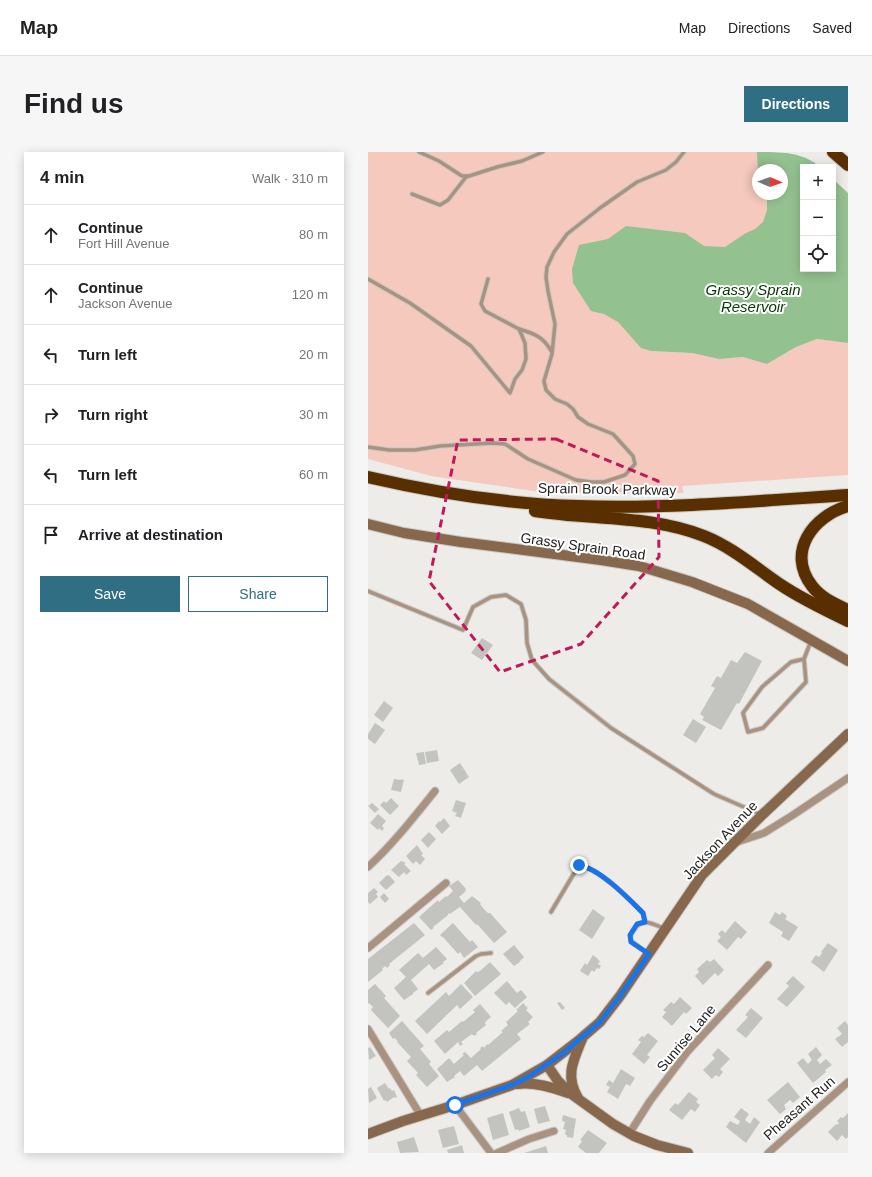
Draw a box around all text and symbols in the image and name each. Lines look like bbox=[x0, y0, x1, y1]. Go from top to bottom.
text: Map bbox=[20, 17, 58, 38]
text: Map bbox=[679, 20, 706, 36]
text: Directions bbox=[728, 20, 790, 36]
text: Saved bbox=[812, 20, 852, 36]
button: Directions bbox=[744, 86, 848, 122]
text: Find us bbox=[24, 88, 124, 119]
north arrow bbox=[752, 164, 788, 200]
map controls bbox=[800, 164, 836, 272]
button: + bbox=[800, 164, 836, 200]
text: 4 min bbox=[40, 168, 84, 187]
text: Walk · 310 m bbox=[252, 171, 328, 186]
button: − bbox=[800, 200, 836, 236]
text: Continue bbox=[78, 219, 143, 236]
icon: ahead bbox=[40, 224, 62, 246]
text: 80 m bbox=[299, 227, 328, 242]
text: Fort Hill Avenue bbox=[78, 236, 170, 251]
button: locate bbox=[800, 236, 836, 272]
text: Continue bbox=[78, 279, 143, 296]
water label: Grassy Sprain Reservoir bbox=[705, 281, 801, 315]
icon: ahead bbox=[40, 284, 62, 306]
text: 120 m bbox=[292, 287, 328, 302]
text: Jackson Avenue bbox=[78, 296, 172, 311]
icon: left bbox=[40, 344, 62, 366]
text: Turn left bbox=[78, 346, 137, 363]
text: 20 m bbox=[299, 347, 328, 362]
icon: right bbox=[40, 404, 62, 426]
text: Turn right bbox=[78, 406, 148, 423]
text: 30 m bbox=[299, 407, 328, 422]
icon: left bbox=[40, 464, 62, 486]
text: Turn left bbox=[78, 466, 137, 483]
text: 60 m bbox=[299, 467, 328, 482]
street label: Sprain Brook Parkway bbox=[538, 480, 676, 498]
icon: arrive bbox=[40, 524, 62, 546]
text: Arrive at destination bbox=[78, 526, 223, 543]
street label: Grassy Sprain Road bbox=[519, 529, 647, 563]
button: Save bbox=[40, 576, 180, 612]
button: Share bbox=[188, 576, 328, 612]
street label: Jackson Avenue bbox=[679, 797, 761, 883]
route end bbox=[570, 856, 588, 874]
street label: Sunrise Lane bbox=[653, 1001, 719, 1075]
street label: Pheasant Run bbox=[760, 1073, 838, 1143]
route start bbox=[446, 1096, 464, 1114]

